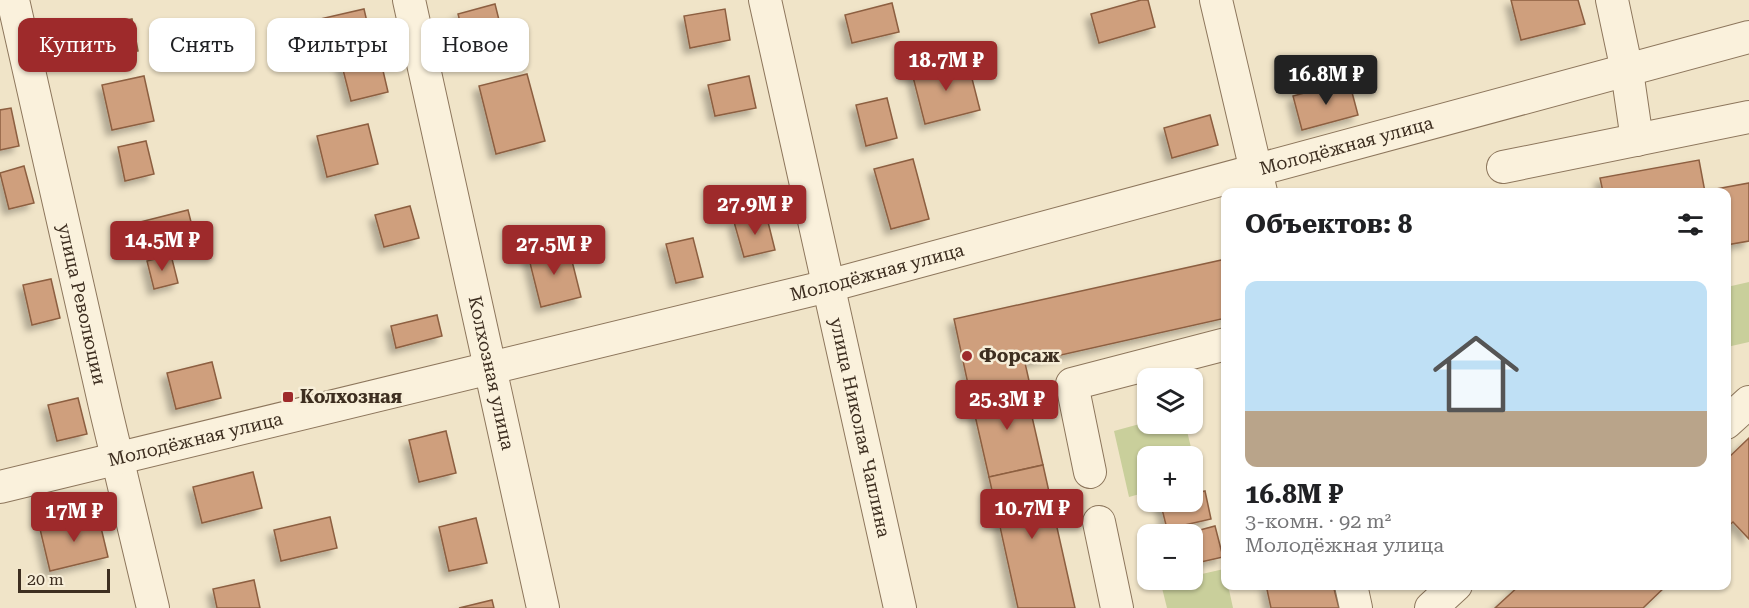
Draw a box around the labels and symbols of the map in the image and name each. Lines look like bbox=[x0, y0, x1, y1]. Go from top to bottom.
pin: 18.7M ₽ bbox=[891, 41, 1001, 92]
pin: 16.8M ₽ bbox=[1271, 55, 1381, 106]
street label: Молодёжная улица bbox=[1257, 112, 1436, 179]
pin: 27.9M ₽ bbox=[700, 185, 810, 236]
pin: 14.5M ₽ bbox=[107, 221, 217, 272]
street label: улица Революции bbox=[54, 222, 111, 387]
pin: 27.5M ₽ bbox=[499, 225, 609, 276]
street label: Молодёжная улица bbox=[788, 239, 967, 305]
street label: Колхозная улица bbox=[465, 294, 519, 452]
street label: улица Николая Чаплина bbox=[826, 315, 895, 540]
place label: Форсаж bbox=[979, 345, 1061, 366]
marker: Форсаж bbox=[960, 349, 974, 363]
pin: 25.3M ₽ bbox=[952, 380, 1062, 431]
place label: Колхозная bbox=[300, 386, 402, 407]
marker: Колхозная bbox=[281, 390, 295, 404]
street label: Молодёжная улица bbox=[106, 408, 285, 470]
pin: 10.7M ₽ bbox=[977, 489, 1087, 540]
pin: 17M ₽ bbox=[32, 492, 116, 543]
scale bar bbox=[18, 566, 110, 594]

